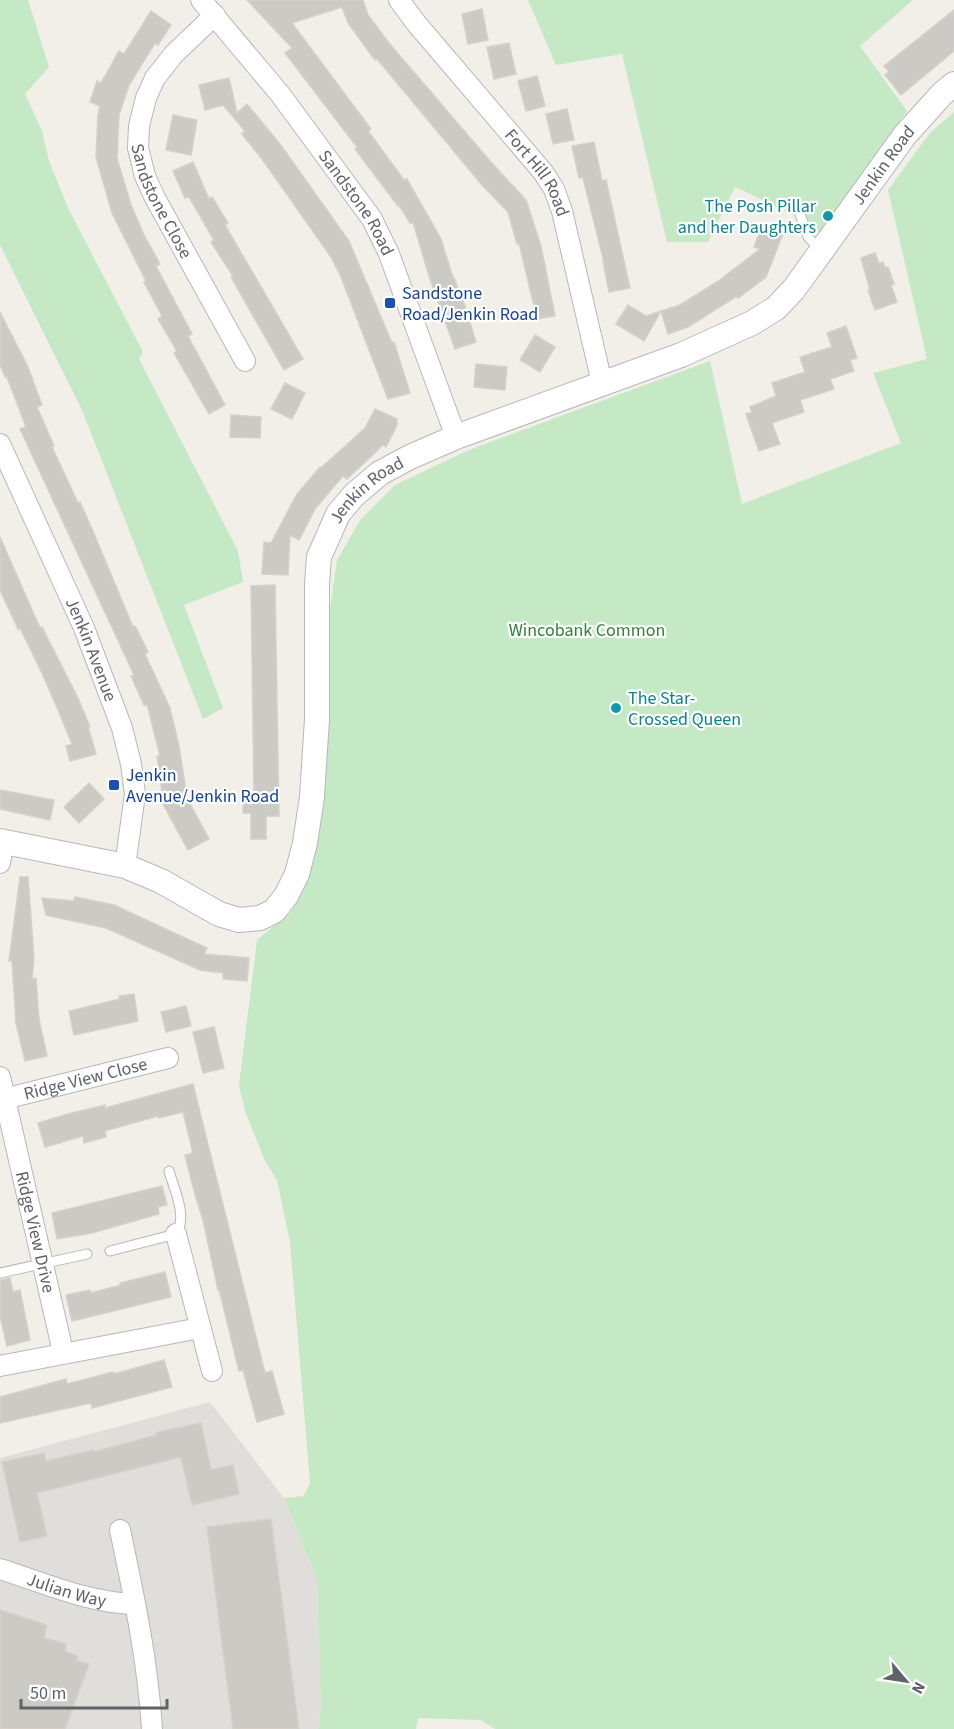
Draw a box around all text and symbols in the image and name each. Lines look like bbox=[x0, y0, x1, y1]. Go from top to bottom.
street label: Jenkin Road bbox=[846, 120, 921, 210]
street label: Fort Hill Road bbox=[499, 123, 575, 220]
street label: Sandstone Close bbox=[125, 141, 199, 263]
street label: Sandstone Road bbox=[313, 145, 400, 260]
place label: The Posh Pillar and her Daughters bbox=[678, 194, 817, 240]
marker: The Posh Pillar and her Daughters bbox=[821, 209, 835, 223]
place label: Sandstone Road/Jenkin Road bbox=[402, 281, 538, 327]
marker: Sandstone Road/Jenkin Road bbox=[383, 296, 397, 310]
street label: Jenkin Road bbox=[323, 450, 408, 527]
street label: Jenkin Avenue bbox=[59, 594, 123, 705]
park label: Wincobank Common bbox=[509, 618, 665, 643]
place label: The Star- Crossed Queen bbox=[628, 686, 741, 732]
marker: The Star- Crossed Queen bbox=[609, 701, 623, 715]
place label: Jenkin Avenue/Jenkin Road bbox=[126, 763, 279, 809]
marker: Jenkin Avenue/Jenkin Road bbox=[107, 778, 121, 792]
street label: Ridge View Close bbox=[21, 1051, 150, 1106]
street label: Ridge View Drive bbox=[9, 1169, 62, 1295]
street label: Julian Way bbox=[24, 1567, 109, 1613]
north arrow bbox=[876, 1651, 936, 1711]
scale bar bbox=[21, 1672, 166, 1710]
text: N bbox=[906, 1678, 930, 1698]
text: 50 m bbox=[30, 1681, 66, 1706]

